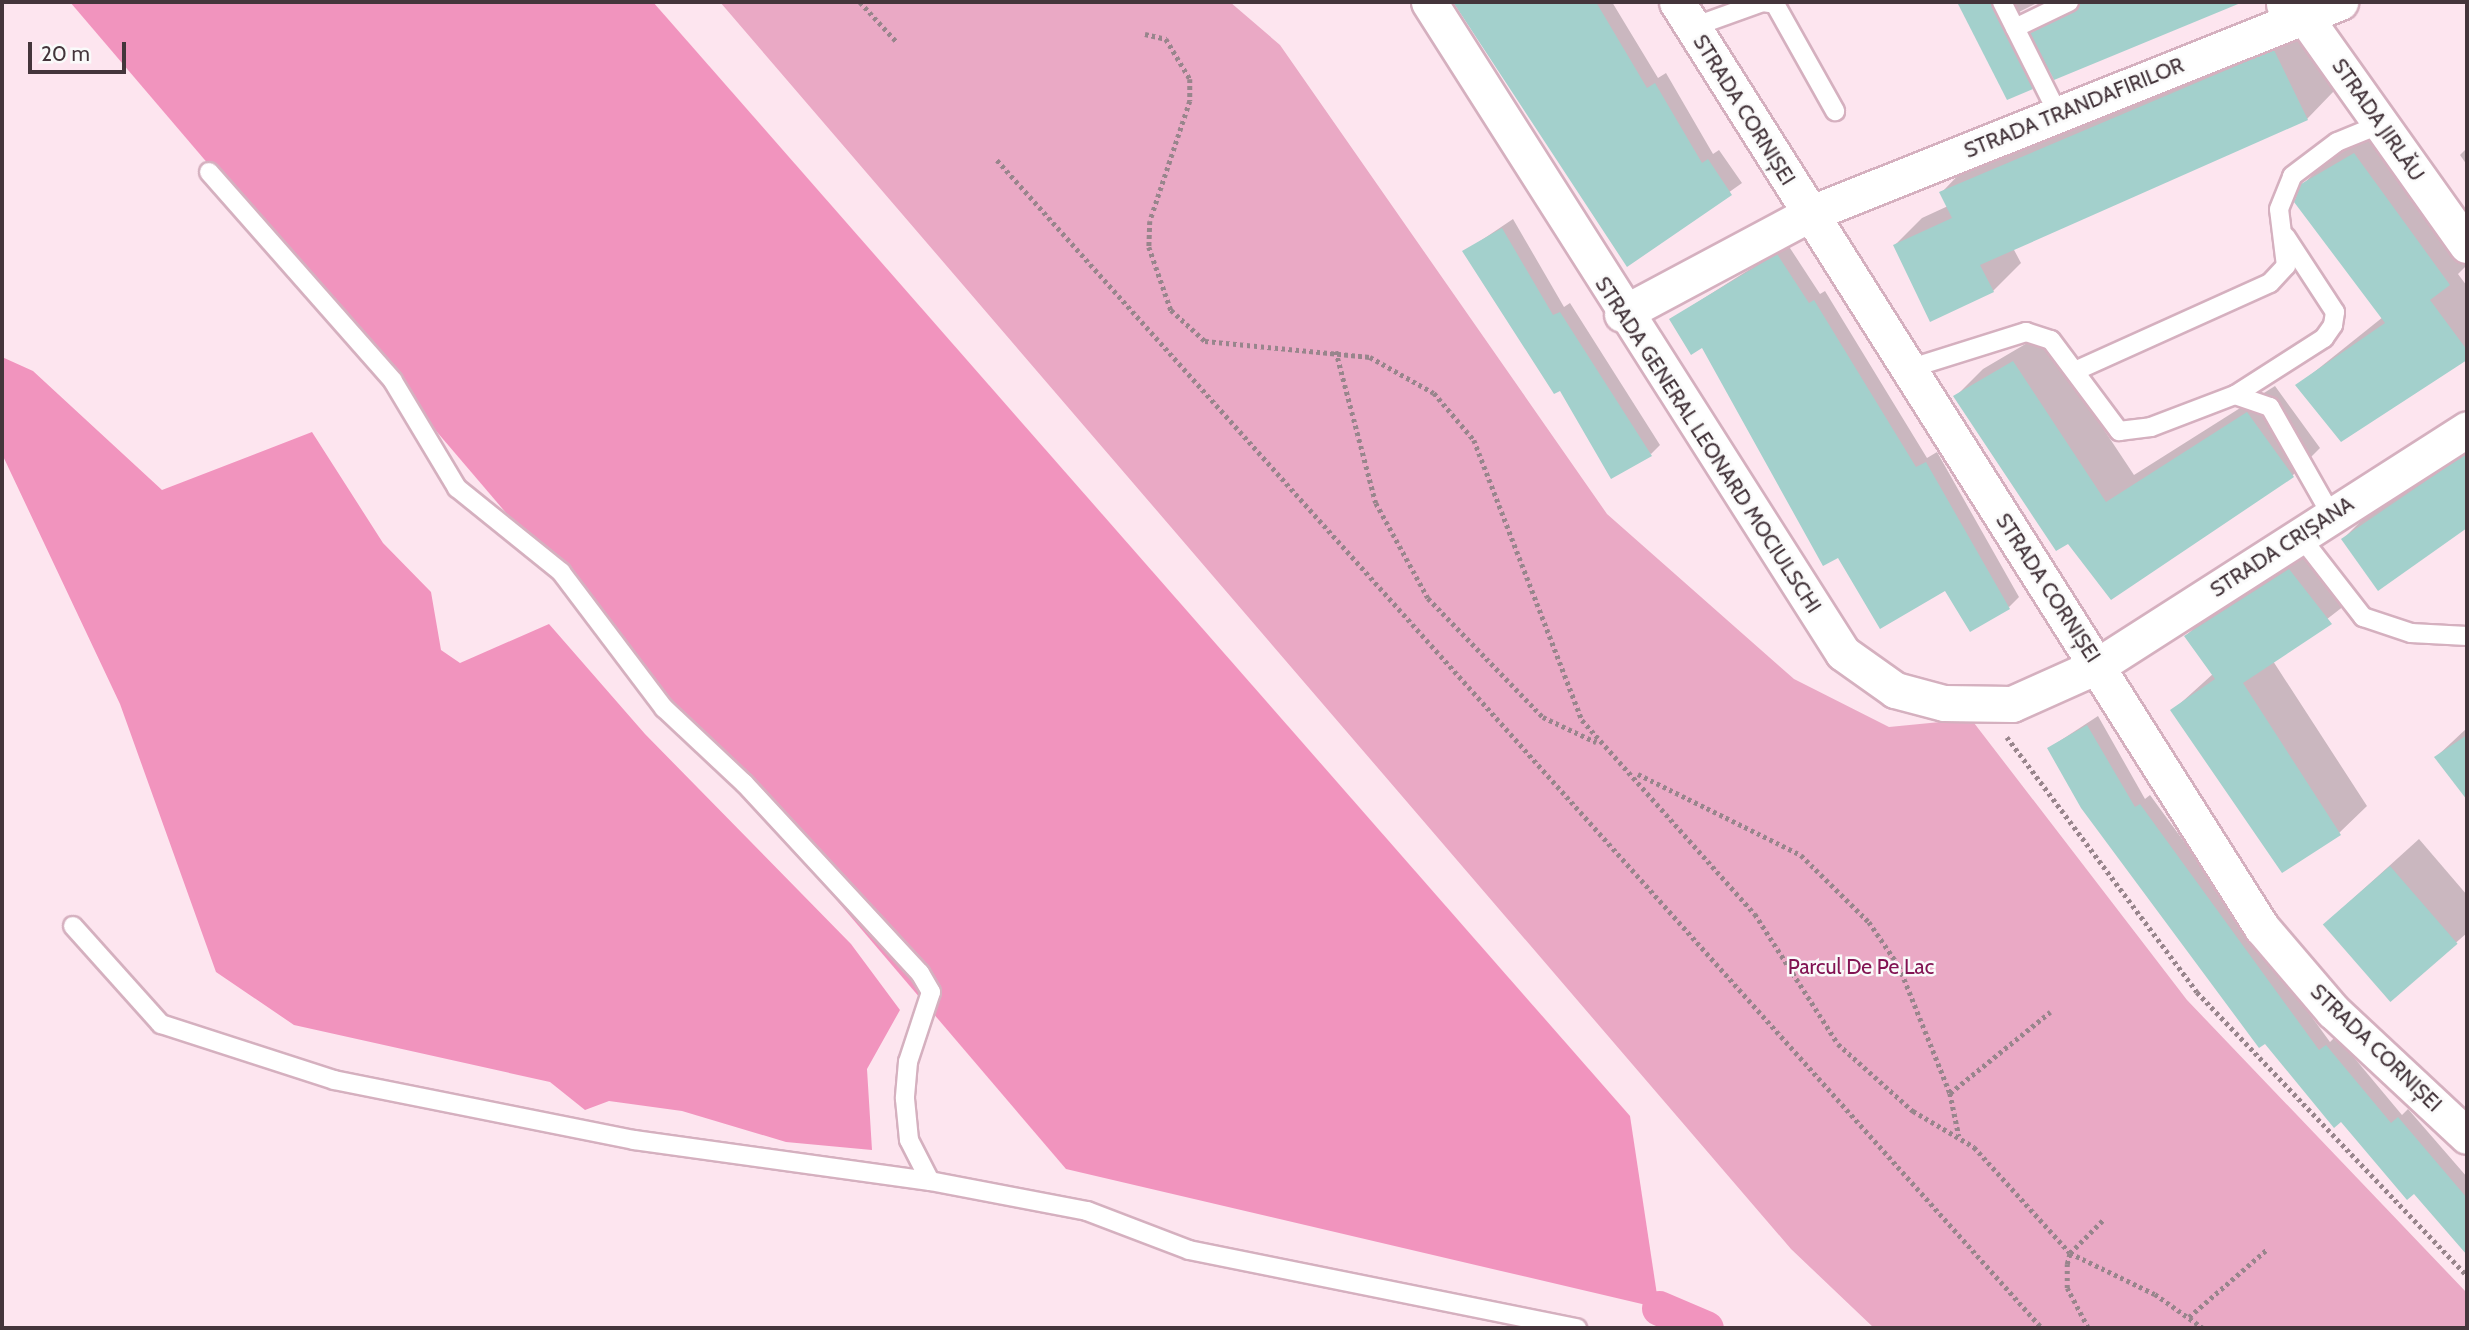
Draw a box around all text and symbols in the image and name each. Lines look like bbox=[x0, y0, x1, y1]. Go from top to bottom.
scale bar bbox=[32, 28, 130, 72]
street label: STRADA CORNIȘEI bbox=[1688, 30, 1800, 190]
text: 20 m bbox=[41, 41, 90, 66]
street label: STRADA TRANDAFIRILOR bbox=[1961, 52, 2187, 164]
street label: STRADA JIRLĂU bbox=[2327, 54, 2429, 186]
street label: STRADA GENERAL LEONARD MOCIULSCHI bbox=[1590, 272, 1826, 618]
street label: STRADA CRIȘANA bbox=[2206, 491, 2358, 603]
street label: STRADA CORNIȘEI bbox=[1990, 509, 2106, 667]
park label: Parcul De Pe Lac bbox=[1788, 954, 1934, 980]
street label: STRADA CORNIȘEI bbox=[2305, 979, 2447, 1117]

